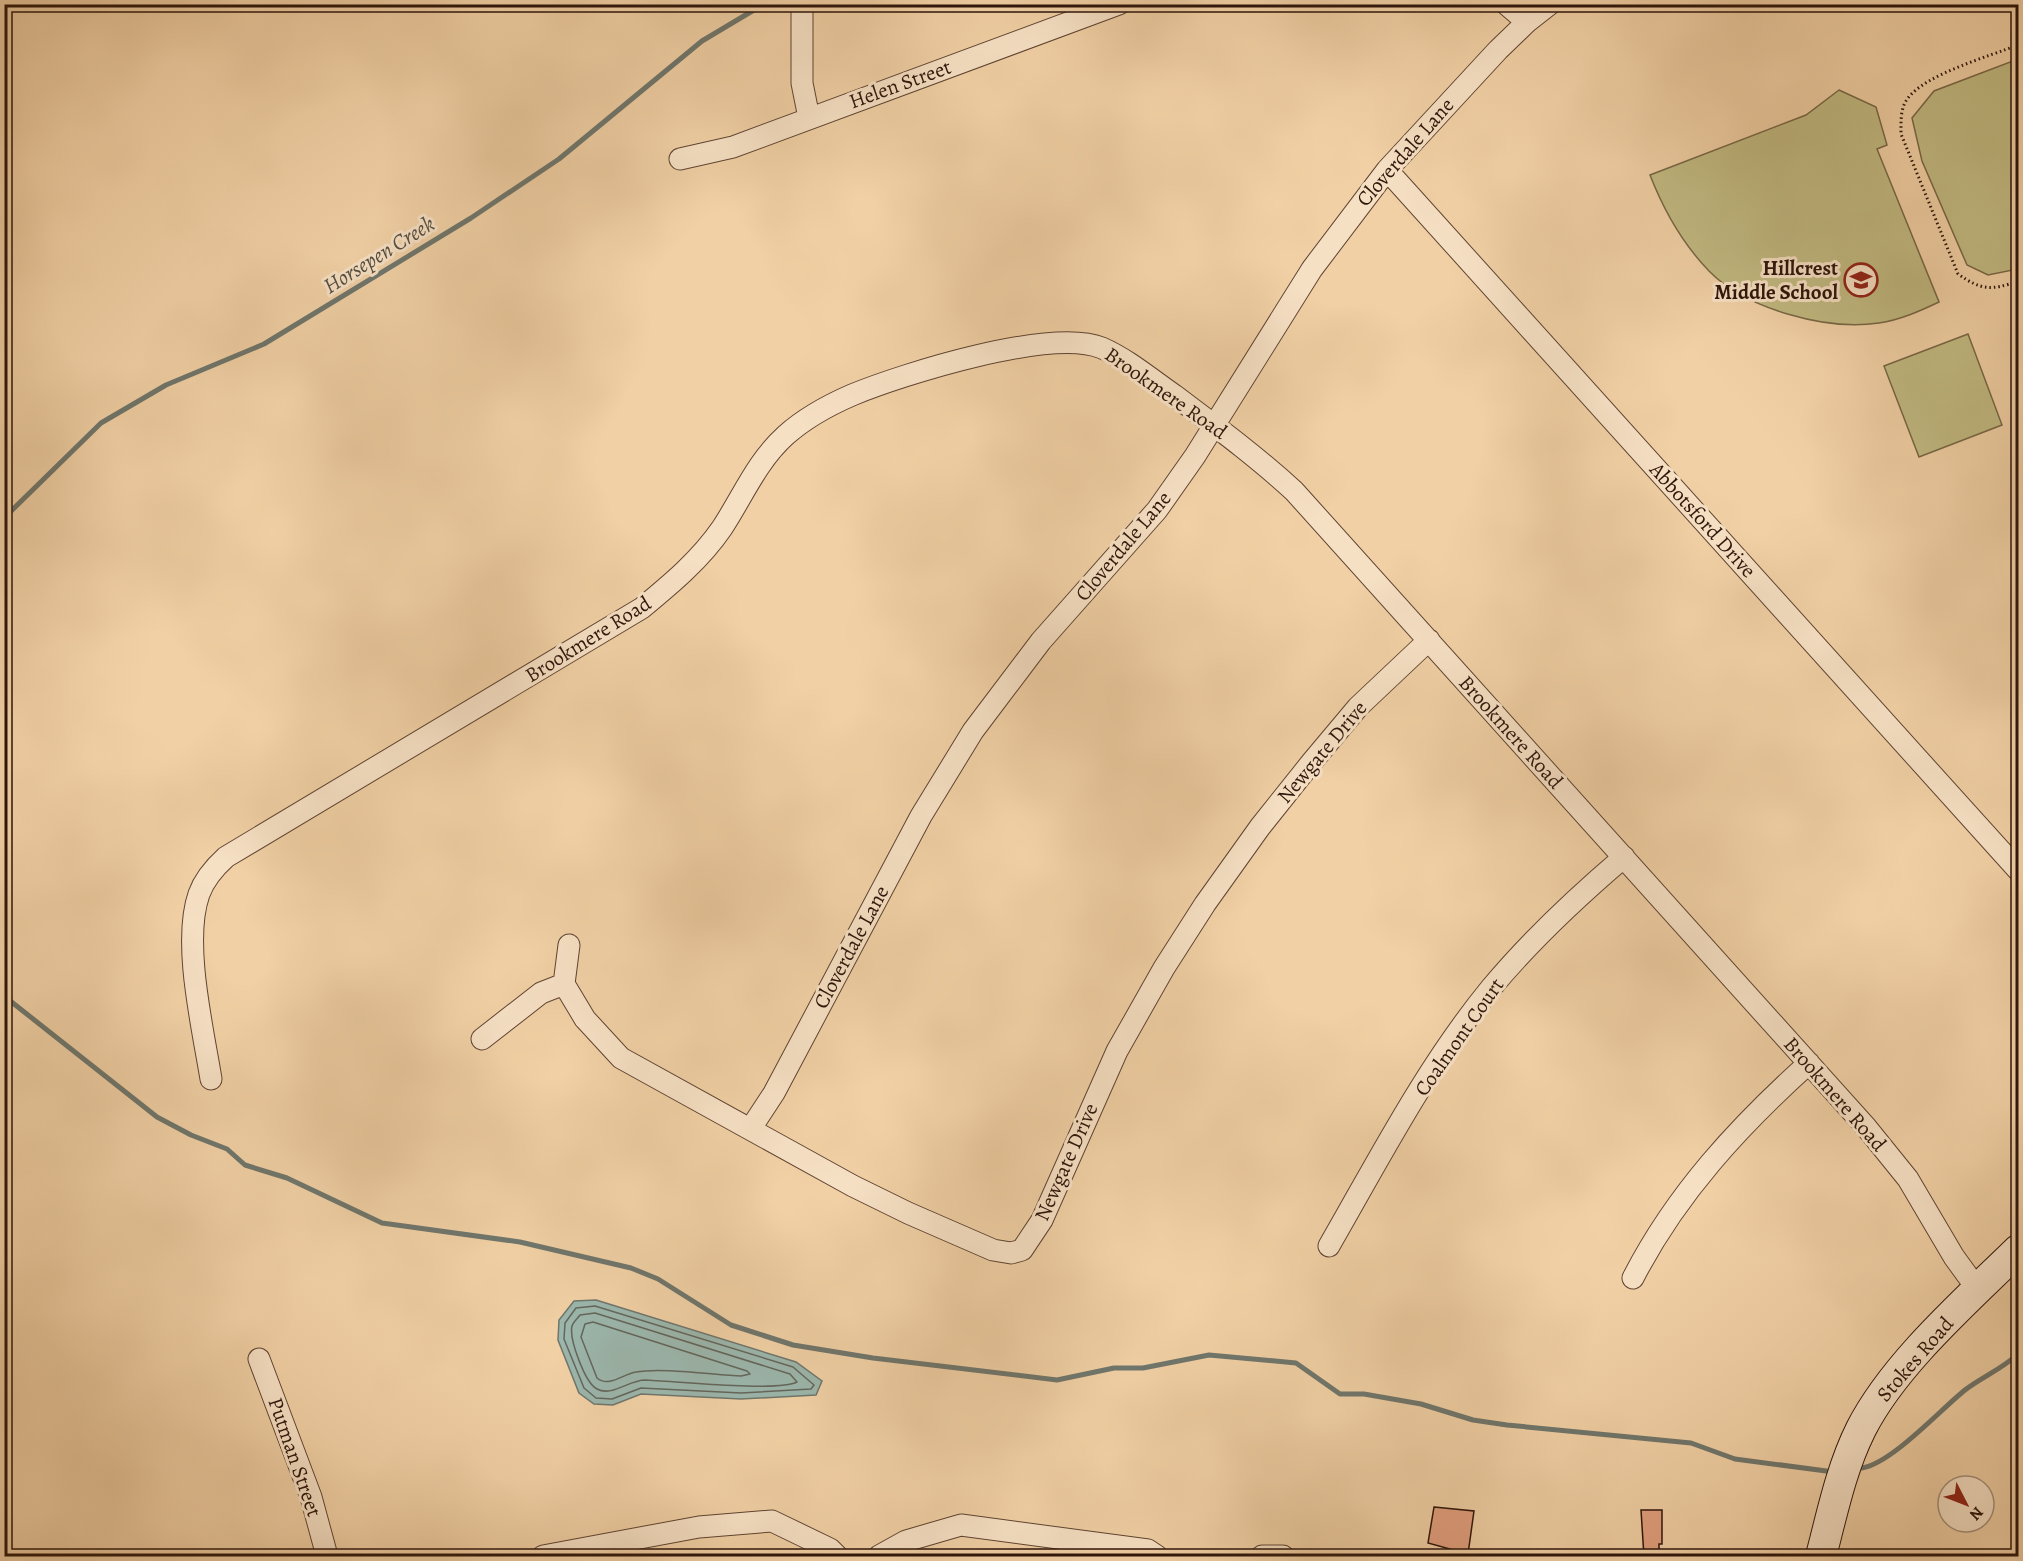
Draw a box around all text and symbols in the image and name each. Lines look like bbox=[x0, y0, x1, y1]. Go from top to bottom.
street label: Helen Street bbox=[845, 53, 955, 115]
street label: Cloverdale Lane bbox=[1350, 92, 1460, 212]
water label: Horsepen Creek bbox=[318, 209, 441, 301]
place label: Hillcrest Middle School bbox=[1714, 254, 1838, 306]
school or university icon: Hillcrest Middle School bbox=[1843, 262, 1879, 298]
street label: Brookmere Road bbox=[1099, 340, 1233, 446]
street label: Abbotsford Drive bbox=[1643, 455, 1762, 584]
street label: Cloverdale Lane bbox=[1069, 485, 1177, 607]
street label: Brookmere Road bbox=[520, 589, 657, 689]
street label: Brookmere Road bbox=[1453, 669, 1570, 795]
street label: Newgate Drive bbox=[1271, 695, 1373, 809]
street label: Cloverdale Lane bbox=[807, 880, 895, 1014]
street label: Coalmont Court bbox=[1408, 972, 1510, 1102]
street label: Brookmere Road bbox=[1777, 1031, 1893, 1158]
street label: Newgate Drive bbox=[1028, 1099, 1104, 1225]
street label: Stokes Road bbox=[1870, 1310, 1960, 1408]
street label: Putman Street bbox=[262, 1394, 329, 1520]
north arrow bbox=[1936, 1474, 1996, 1534]
text: N bbox=[1964, 1502, 1988, 1525]

